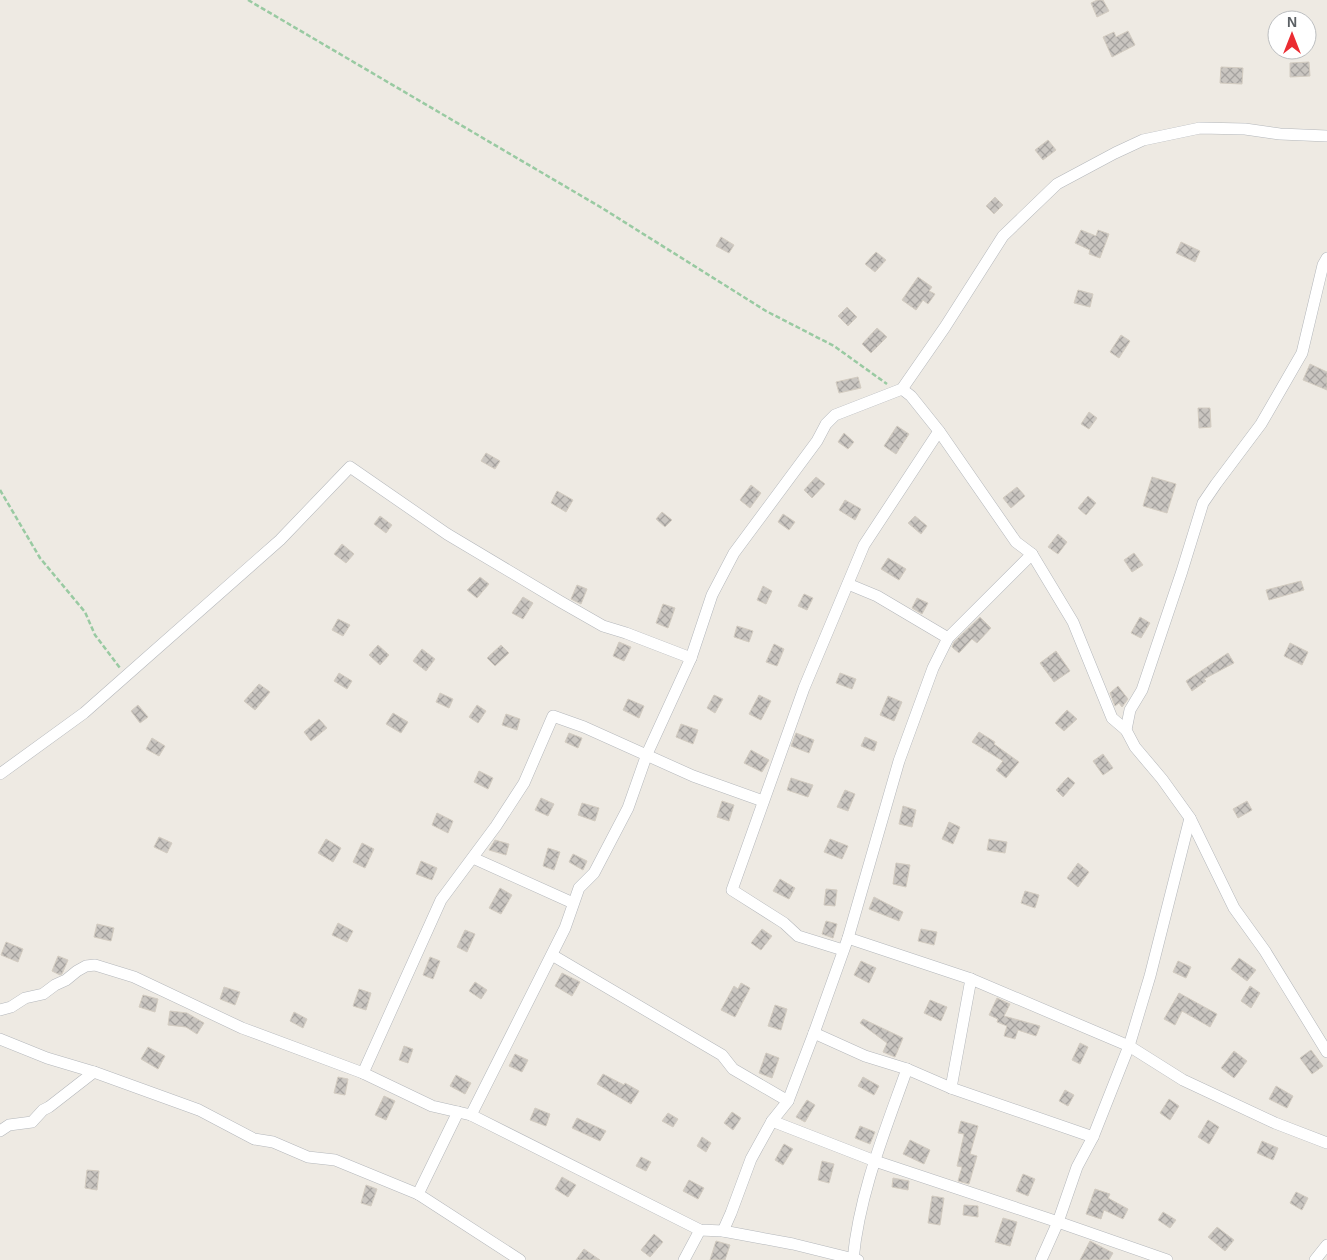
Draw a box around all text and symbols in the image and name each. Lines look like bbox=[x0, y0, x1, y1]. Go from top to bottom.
north arrow bbox=[1267, 10, 1317, 60]
text: N bbox=[1287, 14, 1297, 30]

